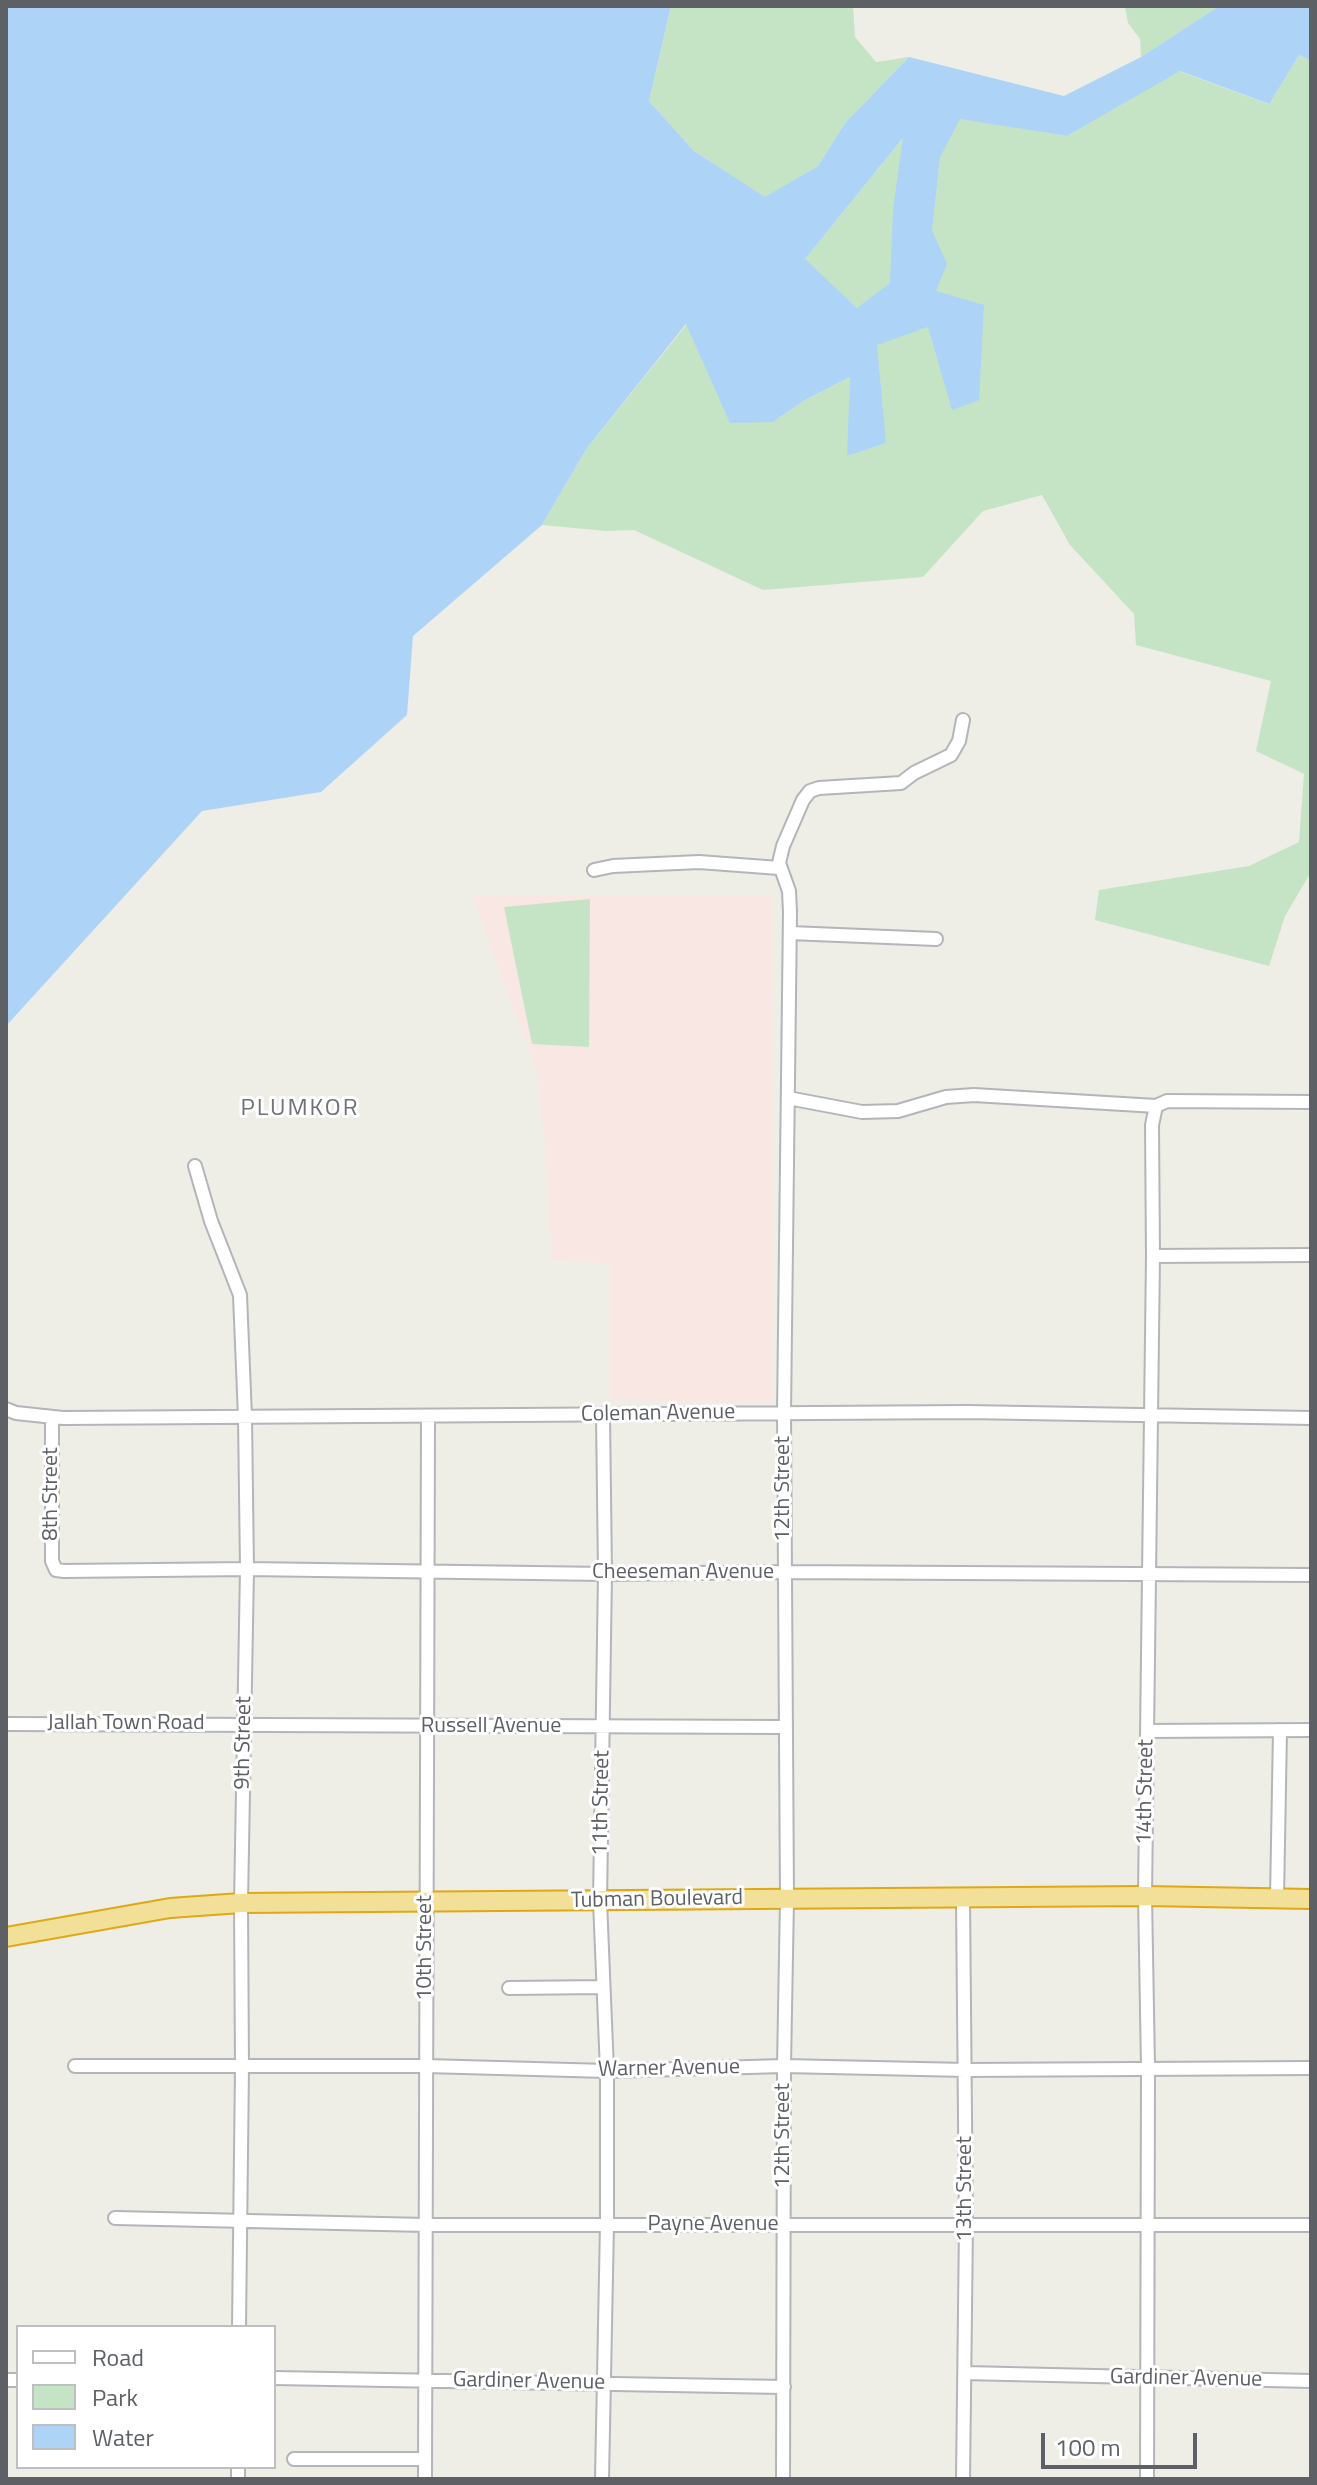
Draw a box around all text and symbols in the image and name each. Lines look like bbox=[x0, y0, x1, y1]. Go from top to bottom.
district label: PLUMKOR bbox=[241, 1095, 359, 1123]
street label: Coleman Avenue bbox=[581, 1399, 735, 1429]
street label: 12th Street bbox=[771, 1436, 797, 1542]
street label: 8th Street bbox=[39, 1447, 65, 1541]
street label: Cheeseman Avenue bbox=[592, 1560, 774, 1586]
street label: 9th Street bbox=[230, 1696, 258, 1790]
street label: Jallah Town Road bbox=[47, 1711, 205, 1737]
street label: Russell Avenue bbox=[421, 1714, 561, 1740]
street label: 14th Street bbox=[1132, 1739, 1160, 1845]
street label: 11th Street bbox=[588, 1750, 616, 1856]
street label: Tubman Boulevard bbox=[571, 1885, 743, 1915]
street label: 10th Street bbox=[413, 1895, 439, 2001]
street label: Warner Avenue bbox=[598, 2055, 740, 2083]
street label: 12th Street bbox=[771, 2083, 797, 2189]
street label: 13th Street bbox=[953, 2136, 979, 2242]
street label: Payne Avenue bbox=[647, 2212, 779, 2238]
legend bbox=[16, 2325, 276, 2469]
text: Road bbox=[92, 2339, 144, 2375]
street label: Gardiner Avenue bbox=[1110, 2364, 1262, 2394]
street label: Gardiner Avenue bbox=[453, 2367, 605, 2397]
text: Park bbox=[92, 2379, 138, 2415]
scale bar bbox=[1045, 2417, 1201, 2467]
text: Water bbox=[92, 2419, 154, 2455]
text: 100 m bbox=[1055, 2429, 1121, 2465]

